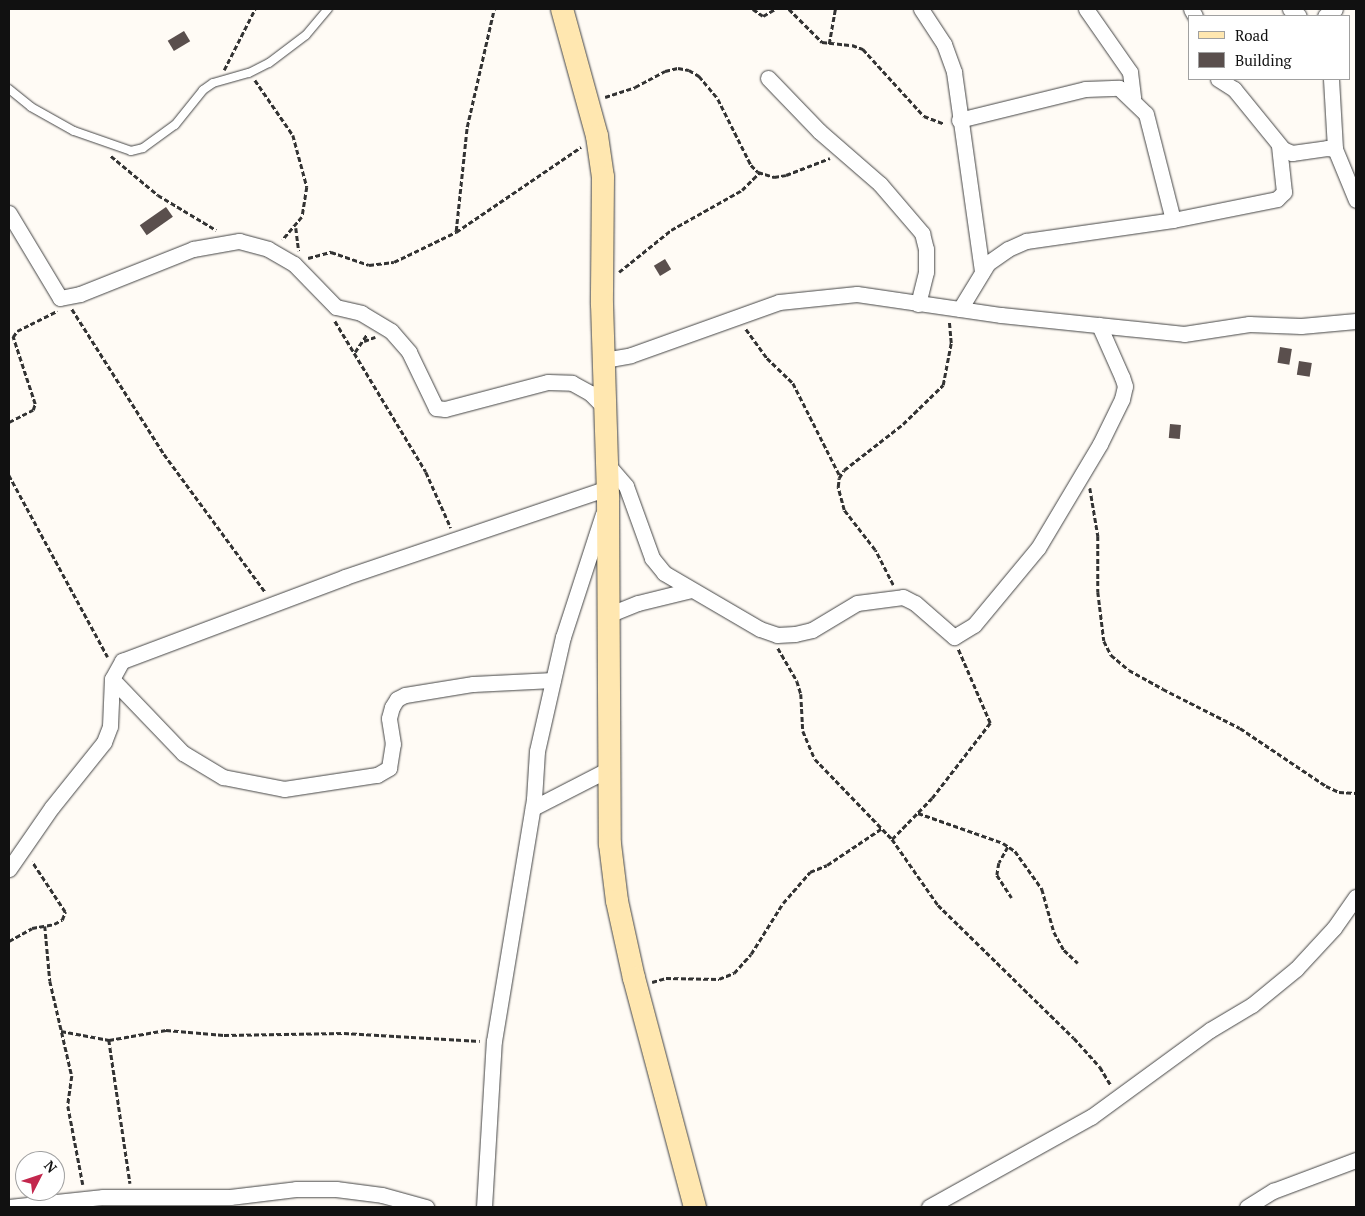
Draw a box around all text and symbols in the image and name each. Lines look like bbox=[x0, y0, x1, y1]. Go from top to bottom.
legend bbox=[1188, 15, 1350, 80]
text: Road bbox=[1235, 25, 1268, 45]
text: Building bbox=[1235, 50, 1292, 70]
north arrow bbox=[15, 1151, 65, 1201]
text: N bbox=[40, 1156, 62, 1177]

